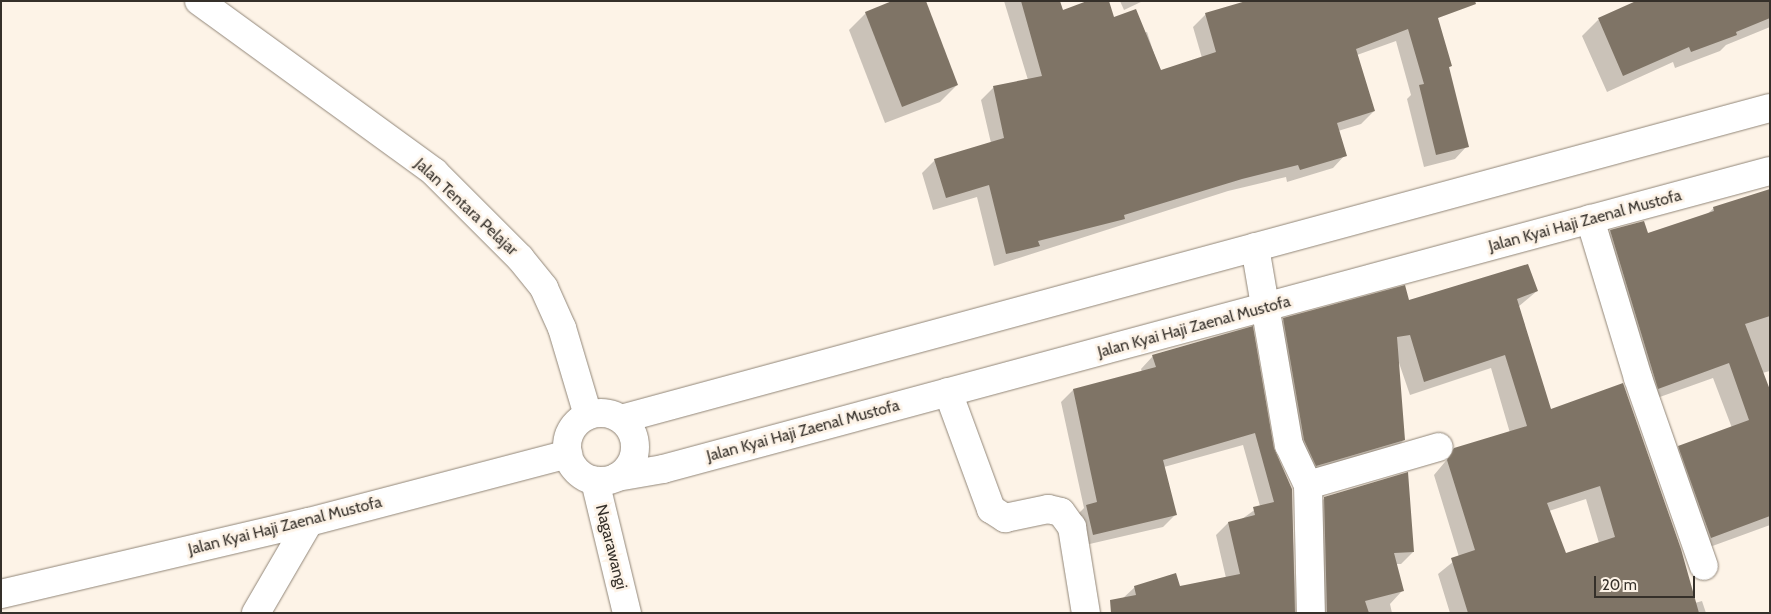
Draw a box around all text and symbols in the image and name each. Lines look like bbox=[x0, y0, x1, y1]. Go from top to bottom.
street label: Jalan Tentara Pelajar bbox=[410, 154, 522, 260]
street label: Jalan Kyai Haji Zaenal Mustofa bbox=[1486, 186, 1684, 256]
street label: Jalan Kyai Haji Zaenal Mustofa bbox=[1095, 292, 1293, 362]
street label: Jalan Kyai Haji Zaenal Mustofa bbox=[704, 396, 902, 466]
street label: Jalan Kyai Haji Zaenal Mustofa bbox=[186, 493, 384, 559]
street label: Nagarawangi bbox=[591, 503, 631, 591]
scale bar bbox=[1596, 566, 1697, 598]
text: 20 m bbox=[1602, 576, 1637, 594]

